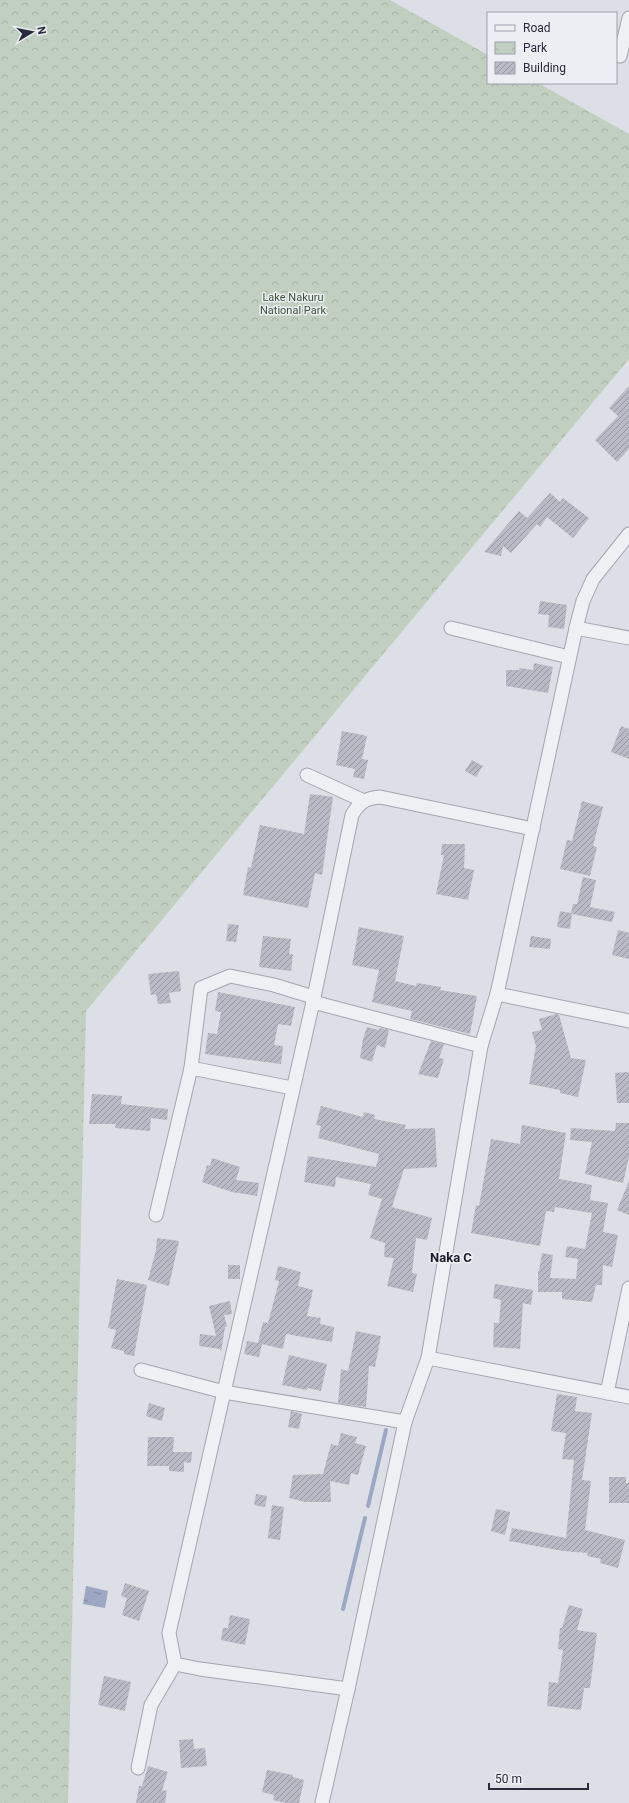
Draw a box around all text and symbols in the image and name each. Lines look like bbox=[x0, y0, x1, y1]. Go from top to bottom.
north arrow bbox=[12, 12, 52, 52]
legend bbox=[487, 12, 617, 84]
text: Road bbox=[523, 21, 551, 35]
text: N bbox=[34, 25, 48, 36]
text: Park bbox=[523, 41, 548, 55]
text: Building bbox=[523, 61, 566, 75]
park label: Lake Nakuru National Park bbox=[260, 291, 326, 317]
district label: Naka C bbox=[430, 1250, 472, 1265]
scale bar bbox=[489, 1765, 588, 1791]
text: 50 m bbox=[495, 1772, 522, 1786]

